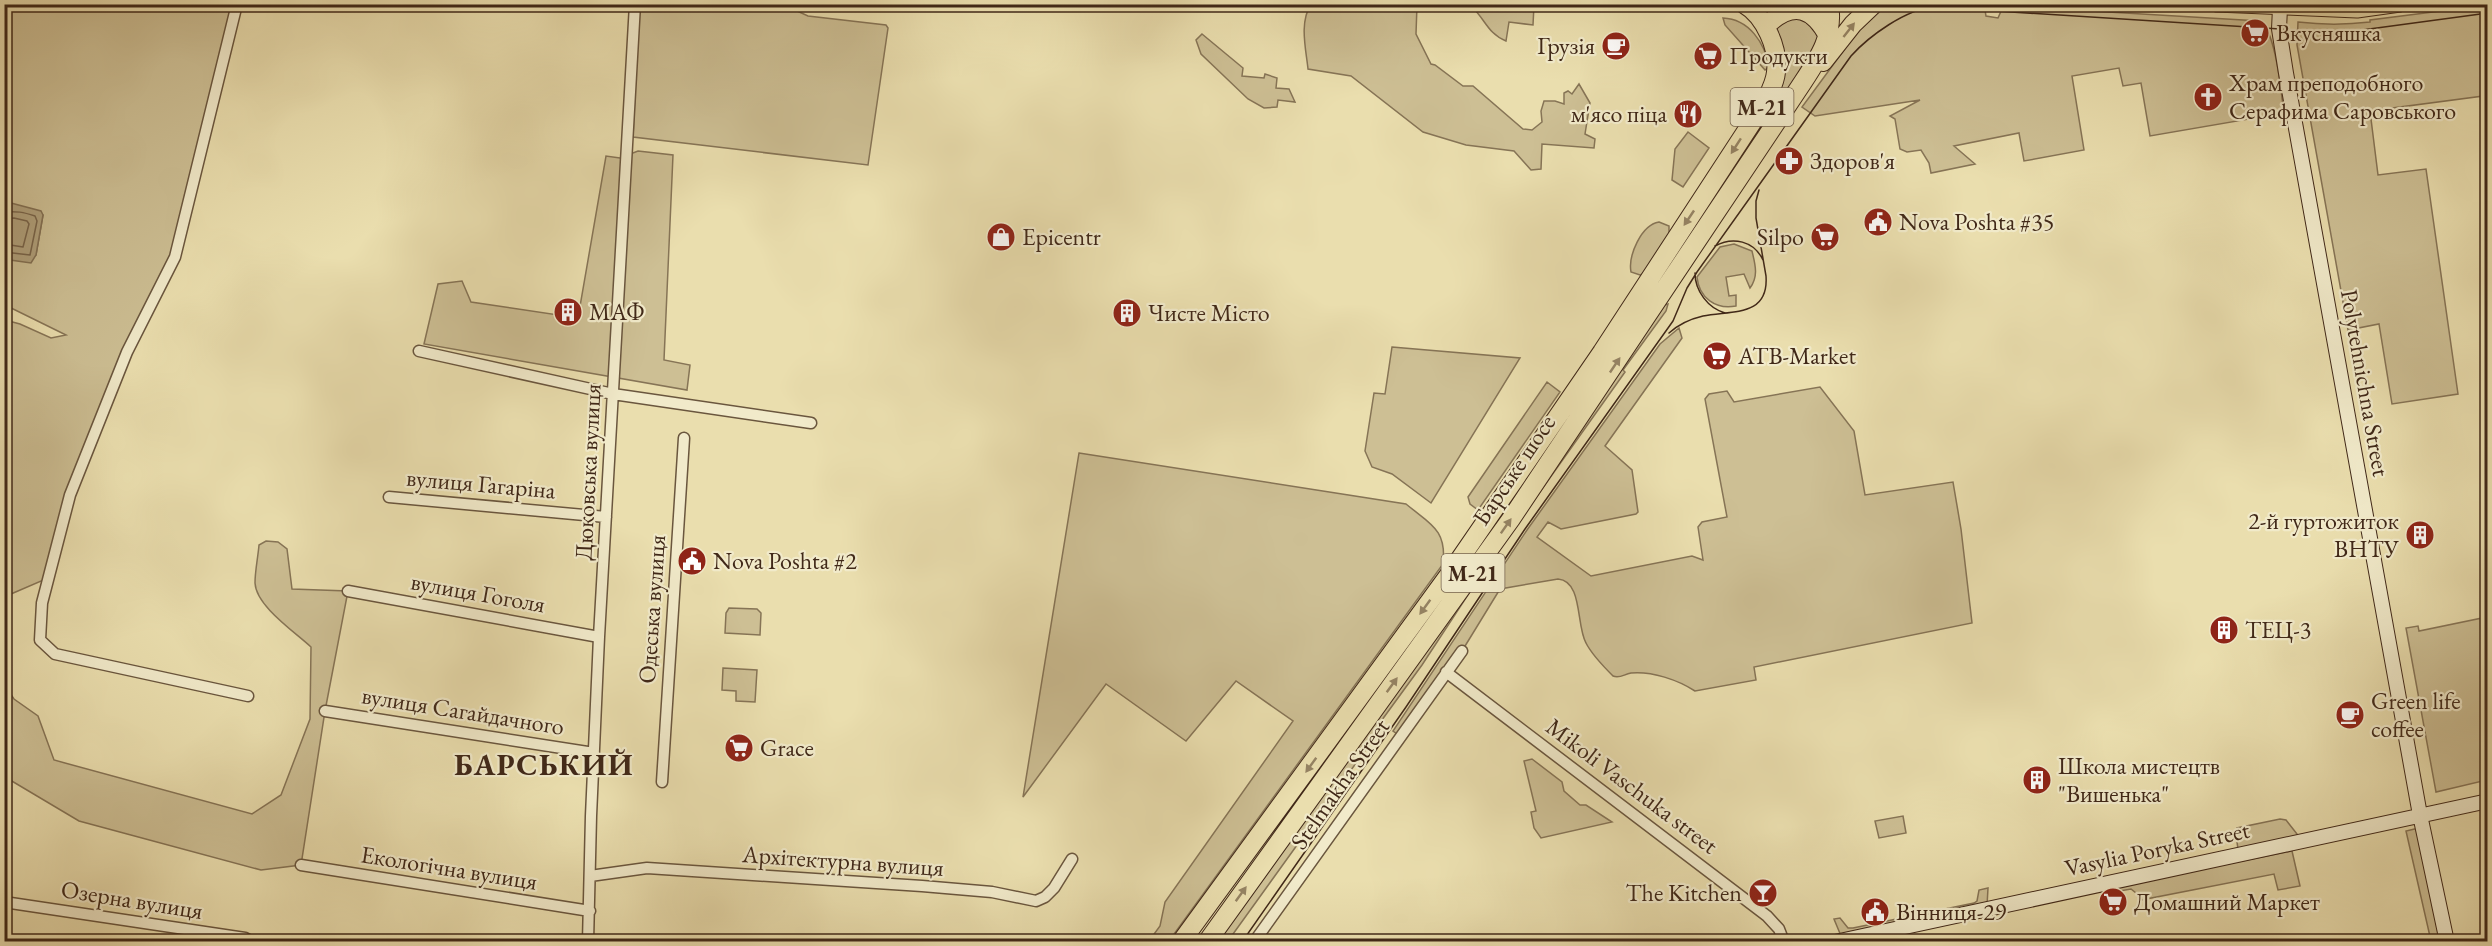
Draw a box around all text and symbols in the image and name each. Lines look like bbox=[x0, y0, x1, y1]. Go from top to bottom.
supermarket icon: Вкусняшка bbox=[2239, 17, 2271, 49]
place label: Вкусняшка bbox=[2276, 17, 2382, 48]
one-way arrow bbox=[1843, 22, 1855, 37]
place label: Грузія bbox=[1537, 30, 1595, 61]
cafe icon: Грузія bbox=[1600, 30, 1632, 62]
supermarket icon: Продукти bbox=[1692, 40, 1724, 72]
place label: Продукти bbox=[1729, 40, 1828, 71]
place label: Храм преподобного Серафима Саровського bbox=[2228, 67, 2456, 126]
church icon: Храм преподобного Серафима Саровського bbox=[2192, 81, 2224, 113]
road number: М-21 bbox=[1730, 88, 1794, 126]
place label: м'ясо піца bbox=[1571, 98, 1667, 129]
restaurant icon: м'ясо піца bbox=[1672, 98, 1704, 130]
one-way arrow bbox=[1731, 138, 1742, 154]
pharmacy icon: Здоров'я bbox=[1773, 145, 1805, 177]
place label: Здоров'я bbox=[1810, 145, 1895, 176]
public building icon: Nova Poshta #35 bbox=[1862, 206, 1894, 238]
place label: Nova Poshta #35 bbox=[1899, 206, 2054, 237]
one-way arrow bbox=[1684, 210, 1695, 226]
shop icon: Epicentr bbox=[985, 221, 1017, 253]
place label: Epicentr bbox=[1022, 221, 1101, 252]
place label: Silpo bbox=[1757, 221, 1804, 252]
supermarket icon: Silpo bbox=[1809, 221, 1841, 253]
street label: Polytehnichna Street bbox=[2334, 287, 2397, 479]
building icon: МАФ bbox=[552, 296, 584, 328]
place label: МАФ bbox=[589, 296, 645, 327]
building icon: Чисте Місто bbox=[1111, 297, 1143, 329]
place label: Чисте Місто bbox=[1148, 297, 1270, 328]
supermarket icon: ATB-Market bbox=[1701, 340, 1733, 372]
place label: ATB-Market bbox=[1737, 340, 1856, 371]
one-way arrow bbox=[1609, 357, 1621, 373]
street label: Дюковська вулиця bbox=[567, 383, 608, 561]
street label: Барське шосе bbox=[1465, 408, 1562, 531]
street label: вулиця Гагаріна bbox=[405, 462, 557, 506]
place label: 2-й гуртожиток ВНТУ bbox=[2248, 505, 2400, 564]
one-way arrow bbox=[1500, 519, 1512, 535]
building icon: 2-й гуртожиток ВНТУ bbox=[2404, 519, 2436, 551]
street label: Одеська вулиця bbox=[631, 533, 672, 684]
public building icon: Nova Poshta #2 bbox=[676, 545, 708, 577]
place label: Nova Poshta #2 bbox=[713, 545, 857, 576]
road number: М-21 bbox=[1442, 554, 1504, 592]
street label: вулиця Гоголя bbox=[408, 565, 548, 620]
one-way arrow bbox=[1419, 598, 1431, 614]
building icon: ТЕЦ-3 bbox=[2208, 614, 2240, 646]
place label: ТЕЦ-3 bbox=[2245, 614, 2311, 645]
one-way arrow bbox=[1386, 677, 1398, 693]
street label: вулиця Сагайдачного bbox=[360, 679, 567, 742]
place label: Green life coffee bbox=[2371, 685, 2461, 744]
cafe icon: Green life coffee bbox=[2334, 699, 2366, 731]
street label: Mikoli Vaschuka street bbox=[1540, 711, 1725, 861]
street label: Stelmakha Street bbox=[1283, 712, 1396, 855]
supermarket icon: Grace bbox=[723, 732, 755, 764]
place label: Grace bbox=[760, 732, 814, 763]
district label: БАРСЬКИЙ bbox=[454, 745, 634, 784]
place label: Школа мистецтв "Вишенька" bbox=[2058, 750, 2220, 809]
one-way arrow bbox=[1305, 756, 1317, 772]
building icon: Школа мистецтв "Вишенька" bbox=[2021, 764, 2053, 796]
street label: Vasylia Poryka Street bbox=[2062, 814, 2253, 883]
street label: Екологічна вулиця bbox=[359, 838, 540, 897]
street label: Архітектурна вулиця bbox=[740, 838, 945, 883]
street label: Озерна вулиця bbox=[59, 873, 205, 926]
place label: The Kitchen bbox=[1625, 877, 1742, 908]
bar icon: The Kitchen bbox=[1747, 877, 1779, 909]
supermarket icon: Домашний Маркет bbox=[2097, 886, 2129, 918]
place label: Домашний Маркет bbox=[2134, 886, 2320, 917]
one-way arrow bbox=[1235, 887, 1247, 902]
public building icon: Вінниця-29 bbox=[1859, 896, 1891, 928]
place label: Вінниця-29 bbox=[1896, 896, 2007, 927]

